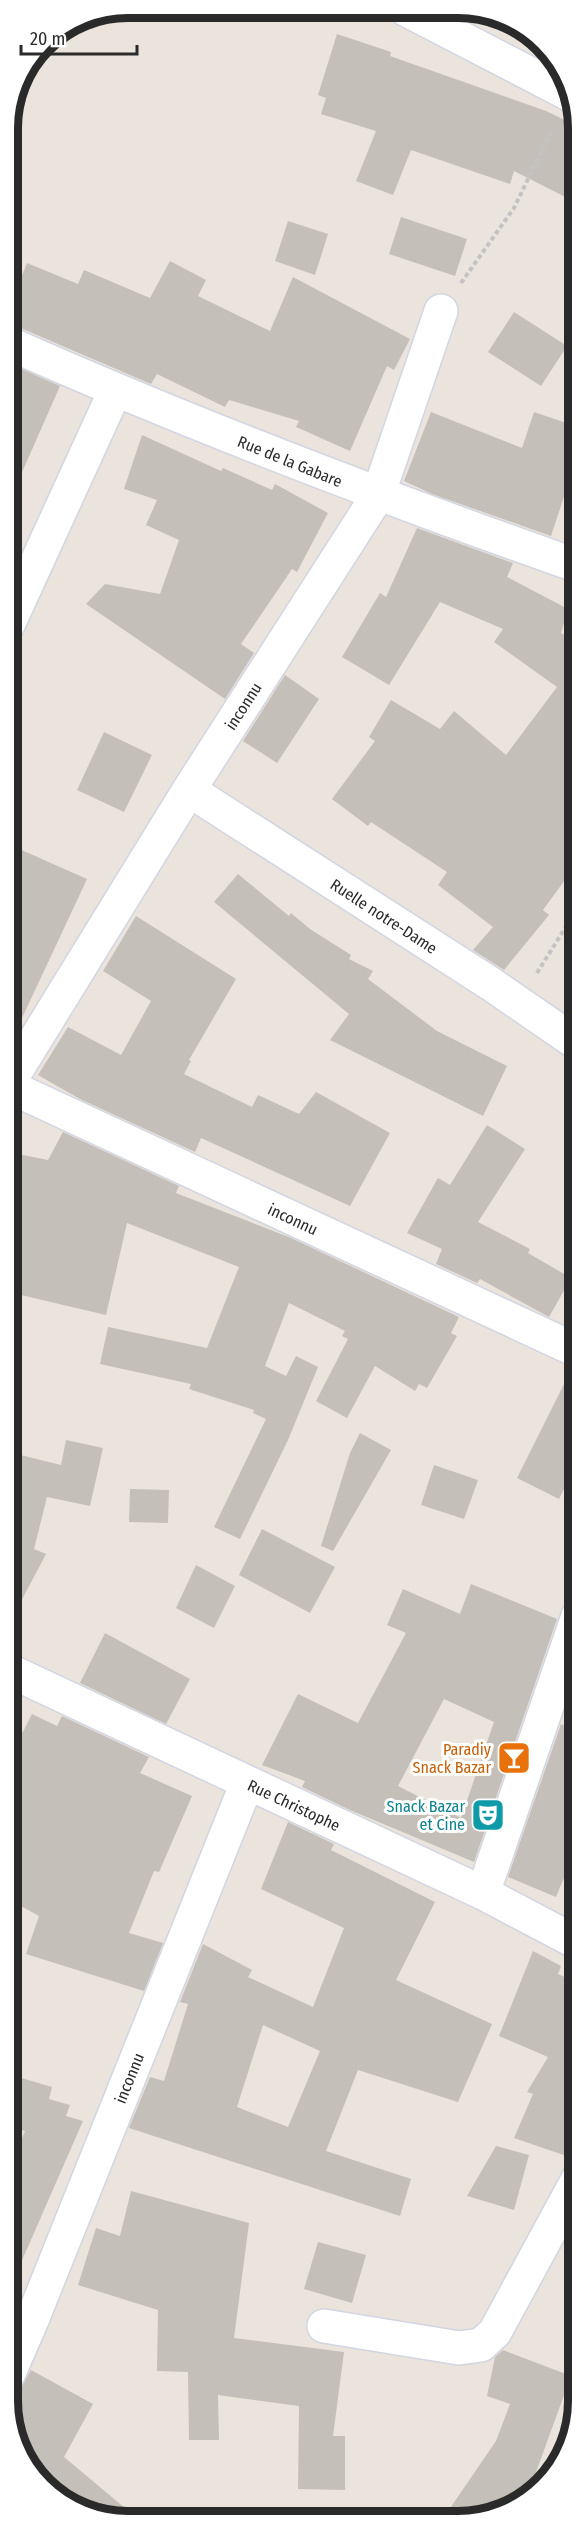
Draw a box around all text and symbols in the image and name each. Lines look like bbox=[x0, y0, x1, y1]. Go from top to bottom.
scale bar bbox=[21, 18, 136, 56]
text: 20 m bbox=[30, 28, 65, 50]
street label: Rue de la Gabare bbox=[235, 432, 345, 491]
street label: inconnu bbox=[221, 679, 266, 734]
street label: Ruelle notre-Dame bbox=[327, 875, 441, 958]
street label: inconnu bbox=[265, 1200, 321, 1239]
place label: Paradiy Snack Bazar bbox=[413, 1740, 492, 1777]
bar icon: Paradiy Snack Bazar bbox=[496, 1740, 532, 1776]
street label: Rue Christophe bbox=[245, 1776, 343, 1835]
place label: Snack Bazar et Cine bbox=[387, 1797, 465, 1834]
theatre icon: Snack Bazar et Cine bbox=[470, 1797, 506, 1833]
street label: inconnu bbox=[111, 2050, 148, 2106]

